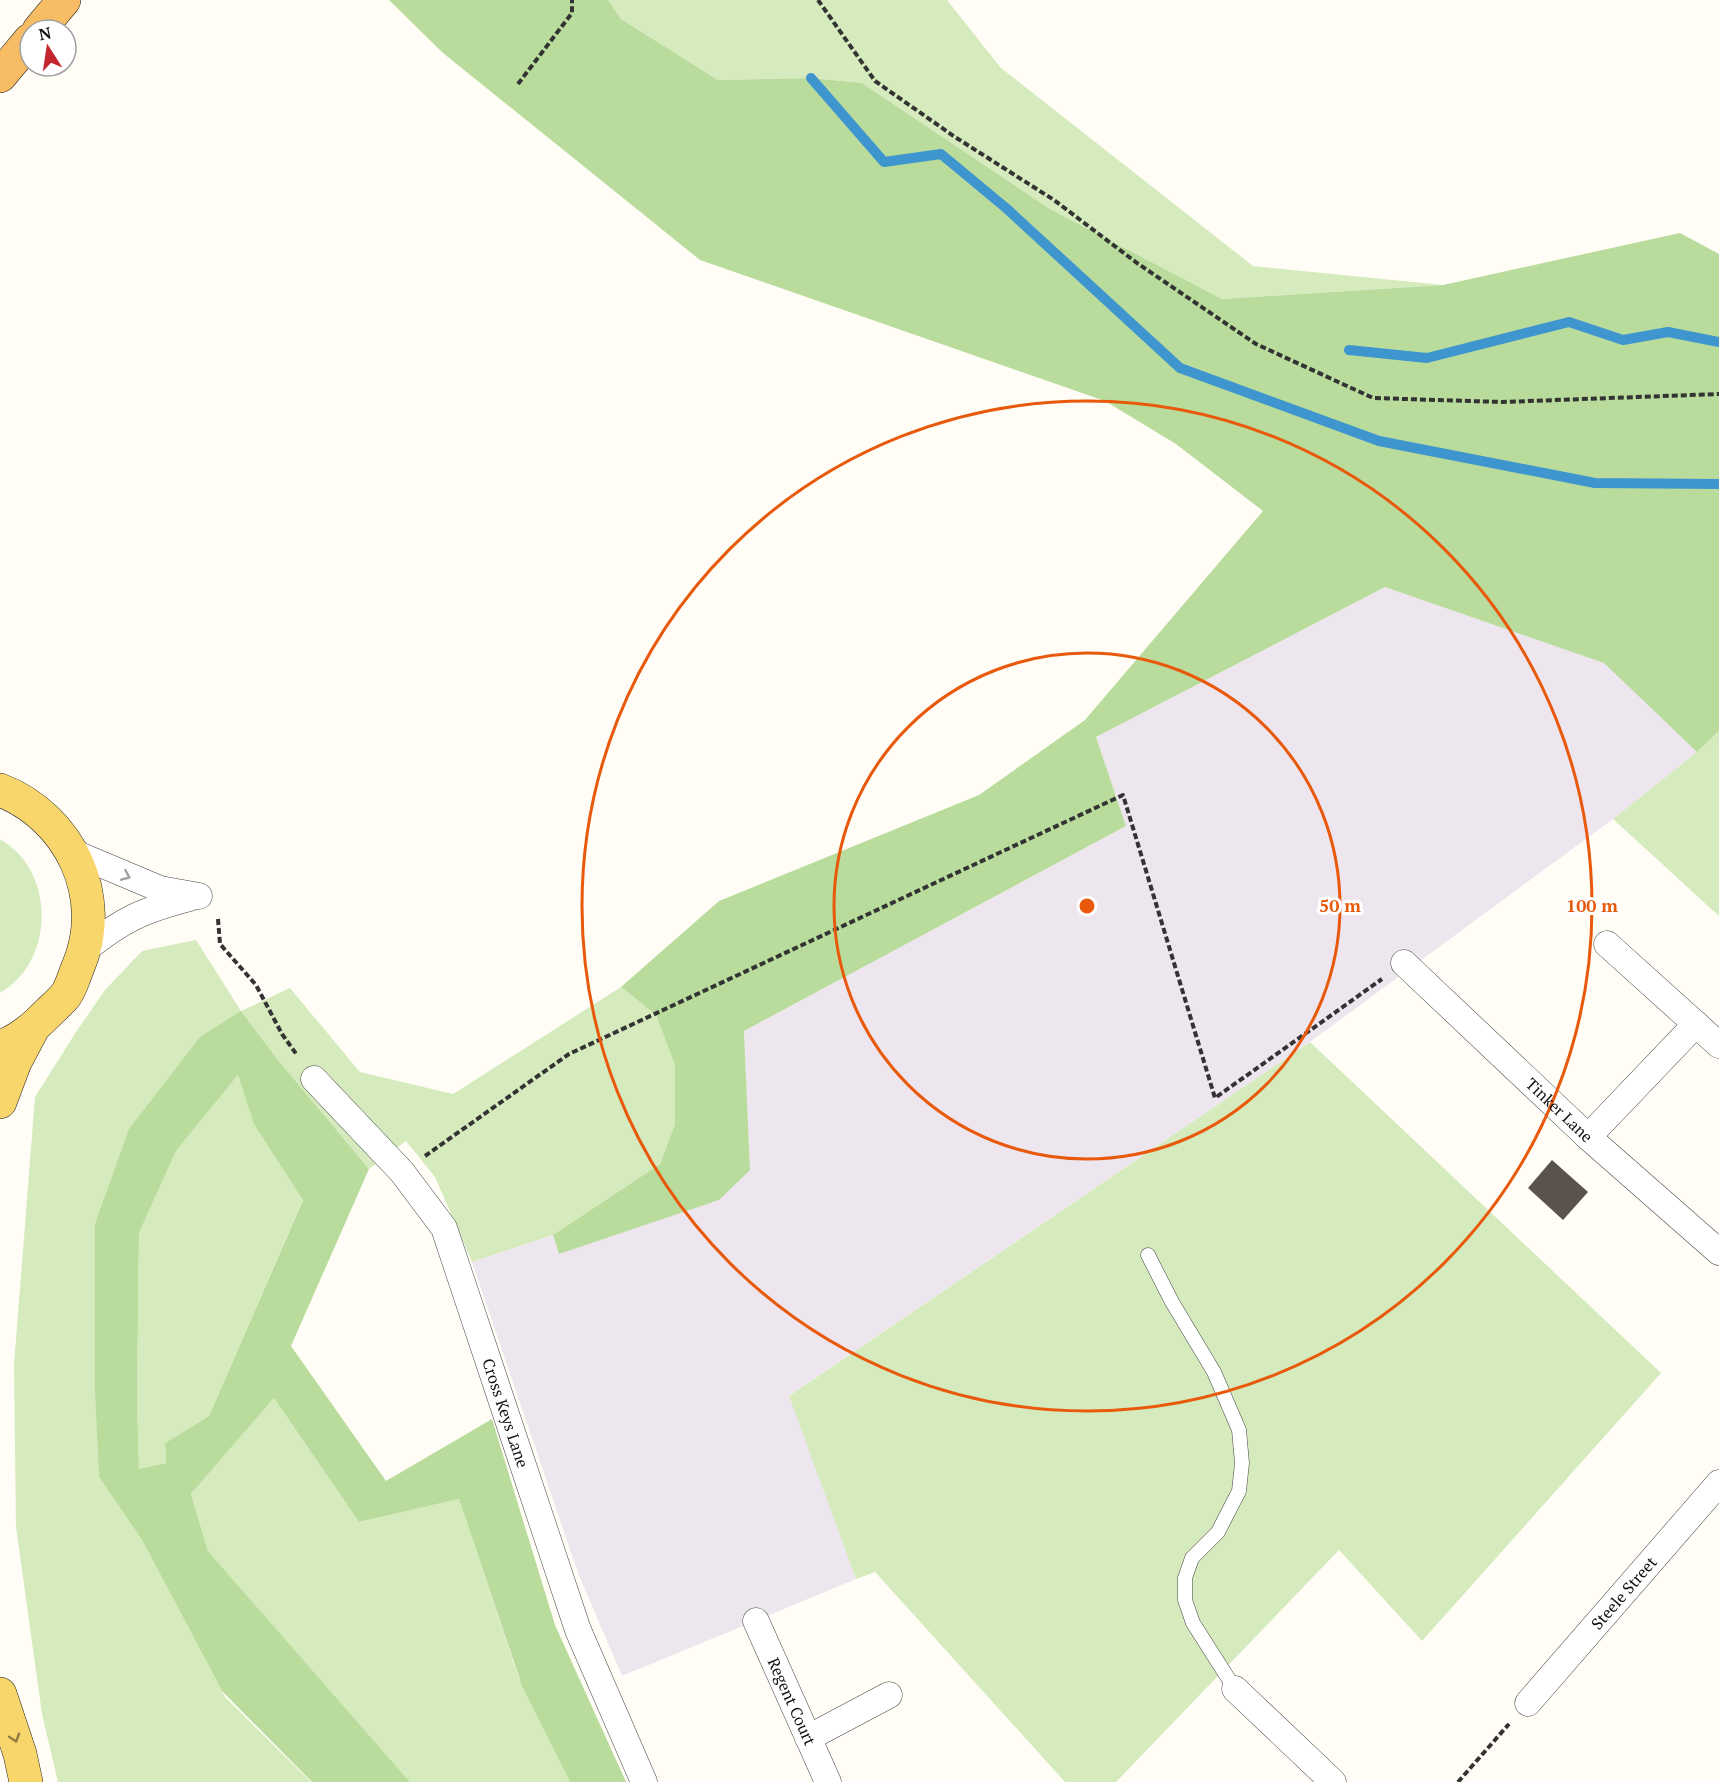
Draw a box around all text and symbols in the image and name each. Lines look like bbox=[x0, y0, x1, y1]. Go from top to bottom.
north arrow bbox=[18, 18, 78, 78]
text: N bbox=[37, 21, 53, 45]
one-way arrow bbox=[119, 869, 130, 881]
text: 50 m bbox=[1319, 893, 1361, 917]
text: 100 m bbox=[1566, 893, 1618, 917]
centre of rings bbox=[1077, 896, 1097, 916]
street label: Tinker Lane bbox=[1521, 1073, 1598, 1147]
street label: Cross Keys Lane bbox=[477, 1355, 534, 1470]
street label: Steele Street bbox=[1586, 1551, 1662, 1634]
street label: Regent Court bbox=[763, 1654, 821, 1749]
one-way arrow bbox=[7, 1732, 20, 1743]

